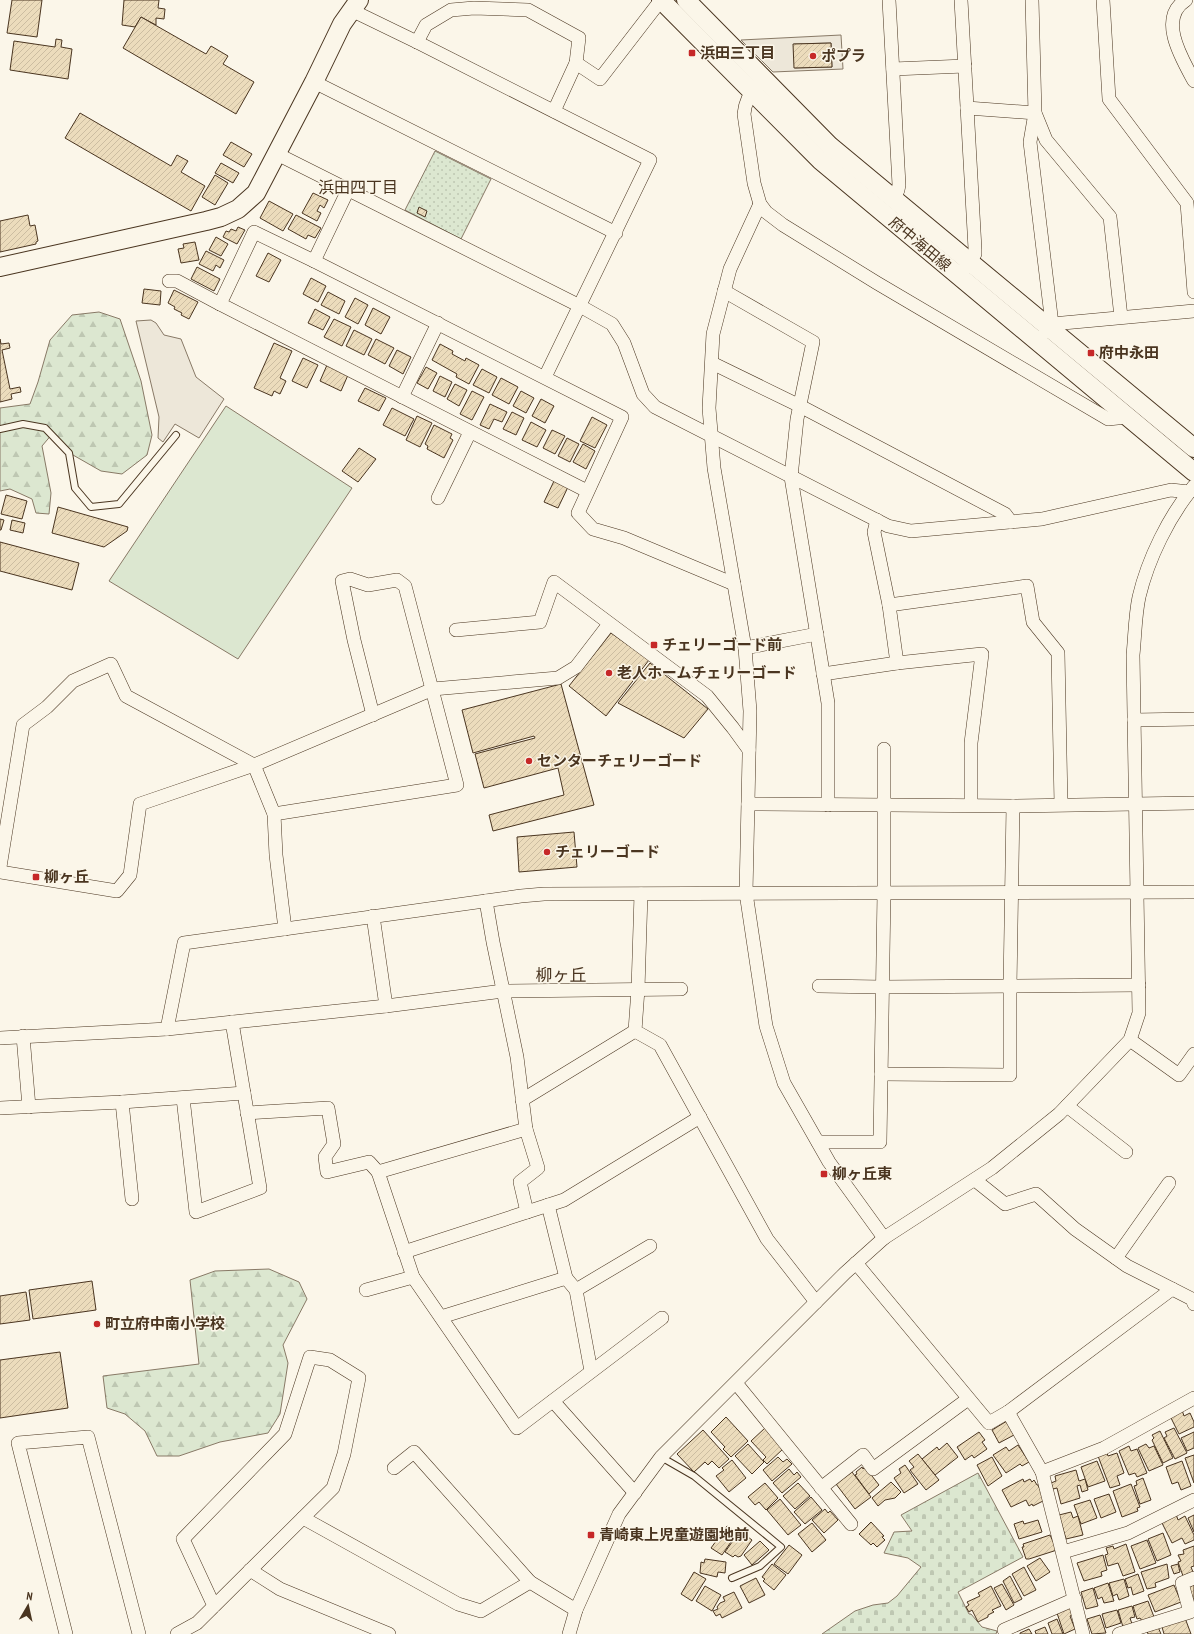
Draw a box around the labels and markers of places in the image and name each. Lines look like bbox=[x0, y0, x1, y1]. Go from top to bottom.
place label: 浜田三丁目 bbox=[700, 43, 775, 62]
place label: ポプラ bbox=[821, 46, 866, 65]
marker: 浜田三丁目 bbox=[687, 48, 697, 58]
marker: ポプラ bbox=[808, 51, 818, 61]
place label: 府中永田 bbox=[1099, 343, 1159, 362]
marker: 府中永田 bbox=[1086, 348, 1096, 358]
place label: チェリーゴード前 bbox=[662, 635, 782, 654]
marker: チェリーゴード前 bbox=[649, 640, 659, 650]
place label: 老人ホームチェリーゴード bbox=[617, 663, 797, 682]
marker: 老人ホームチェリーゴード bbox=[604, 668, 614, 678]
place label: センターチェリーゴード bbox=[537, 751, 702, 770]
marker: センターチェリーゴード bbox=[524, 756, 534, 766]
place label: チェリーゴード bbox=[555, 842, 660, 861]
marker: チェリーゴード bbox=[542, 847, 552, 857]
place label: 柳ヶ丘 bbox=[44, 867, 89, 886]
marker: 柳ヶ丘 bbox=[31, 872, 41, 882]
place label: 柳ヶ丘東 bbox=[832, 1164, 892, 1183]
marker: 柳ヶ丘東 bbox=[819, 1169, 829, 1179]
place label: 町立府中南小学校 bbox=[105, 1314, 225, 1333]
marker: 町立府中南小学校 bbox=[92, 1319, 102, 1329]
place label: 青崎東上児童遊園地前 bbox=[599, 1525, 749, 1544]
marker: 青崎東上児童遊園地前 bbox=[586, 1530, 596, 1540]

